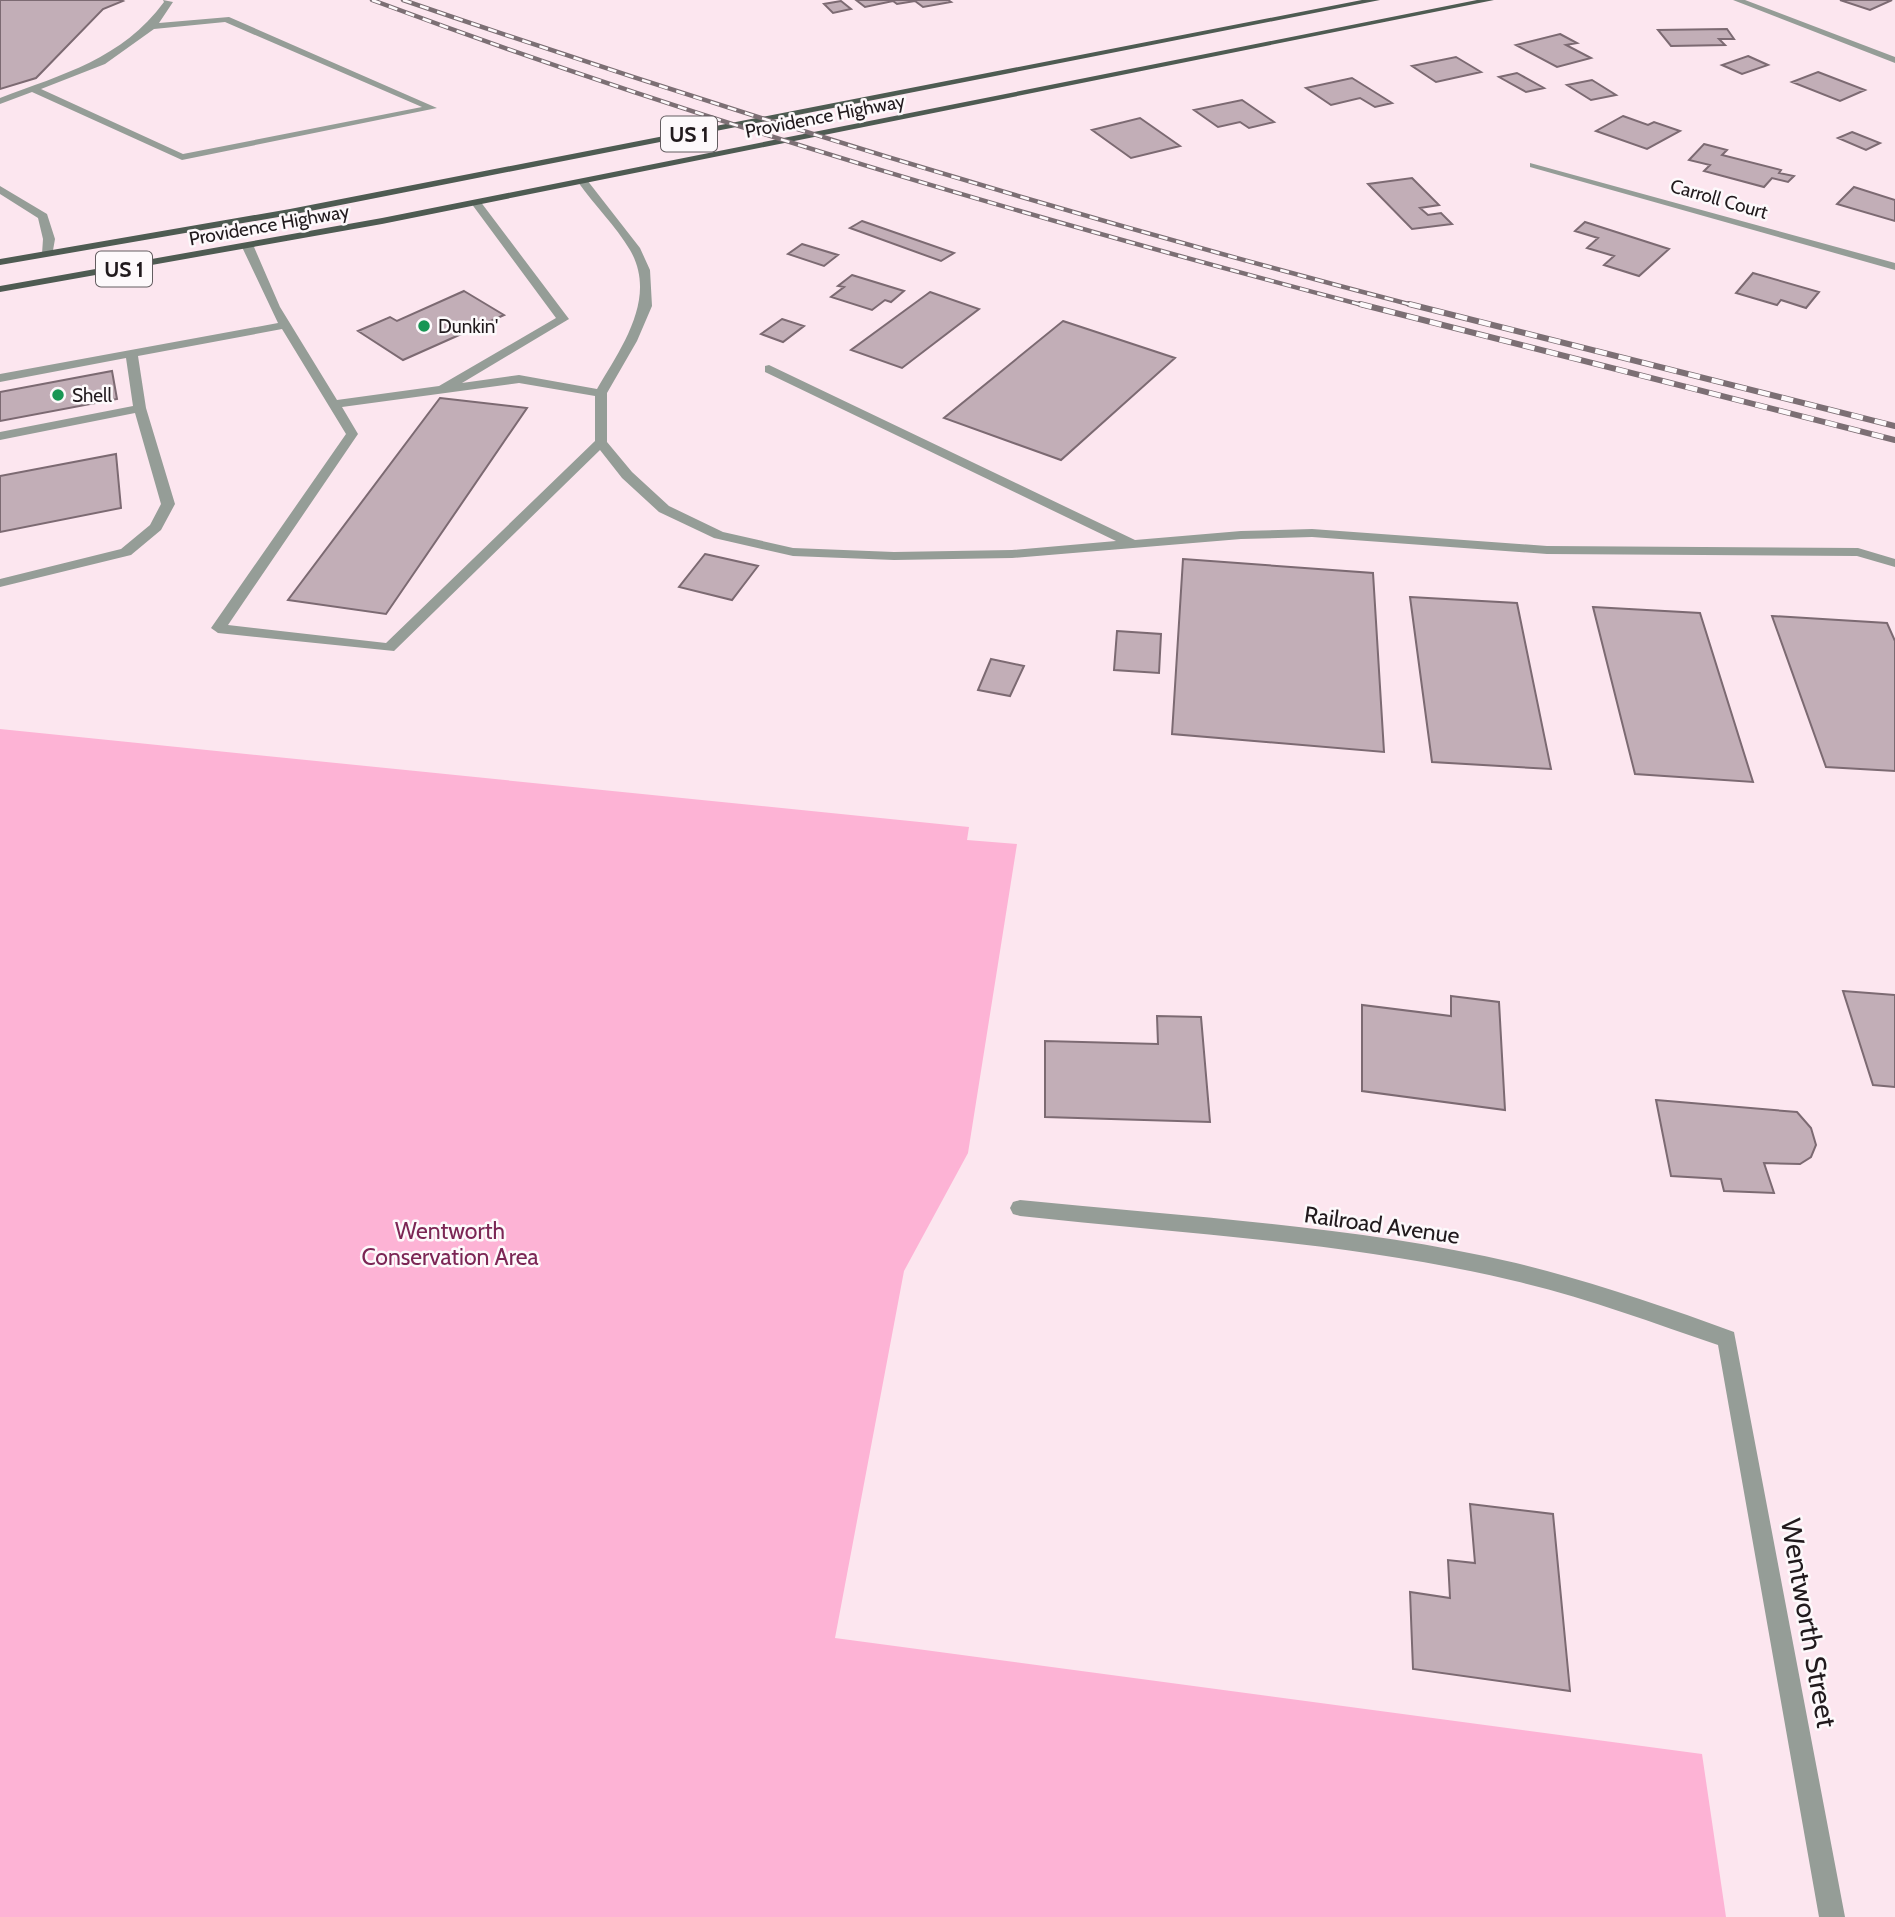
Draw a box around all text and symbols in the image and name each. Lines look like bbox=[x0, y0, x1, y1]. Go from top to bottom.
street label: Providence Highway bbox=[743, 89, 907, 143]
road number: US 1 bbox=[661, 116, 717, 152]
street label: Carroll Court bbox=[1668, 174, 1771, 224]
street label: Providence Highway bbox=[187, 200, 351, 250]
road number: US 1 bbox=[96, 252, 152, 286]
place label: Dunkin' bbox=[438, 315, 498, 338]
marker: Dunkin' bbox=[416, 318, 432, 334]
place label: Shell bbox=[72, 384, 112, 407]
marker: Shell bbox=[50, 387, 66, 403]
street label: Railroad Avenue bbox=[1302, 1200, 1462, 1250]
park label: Wentworth Conservation Area bbox=[361, 1217, 539, 1271]
street label: Wentworth Street bbox=[1774, 1516, 1844, 1730]

